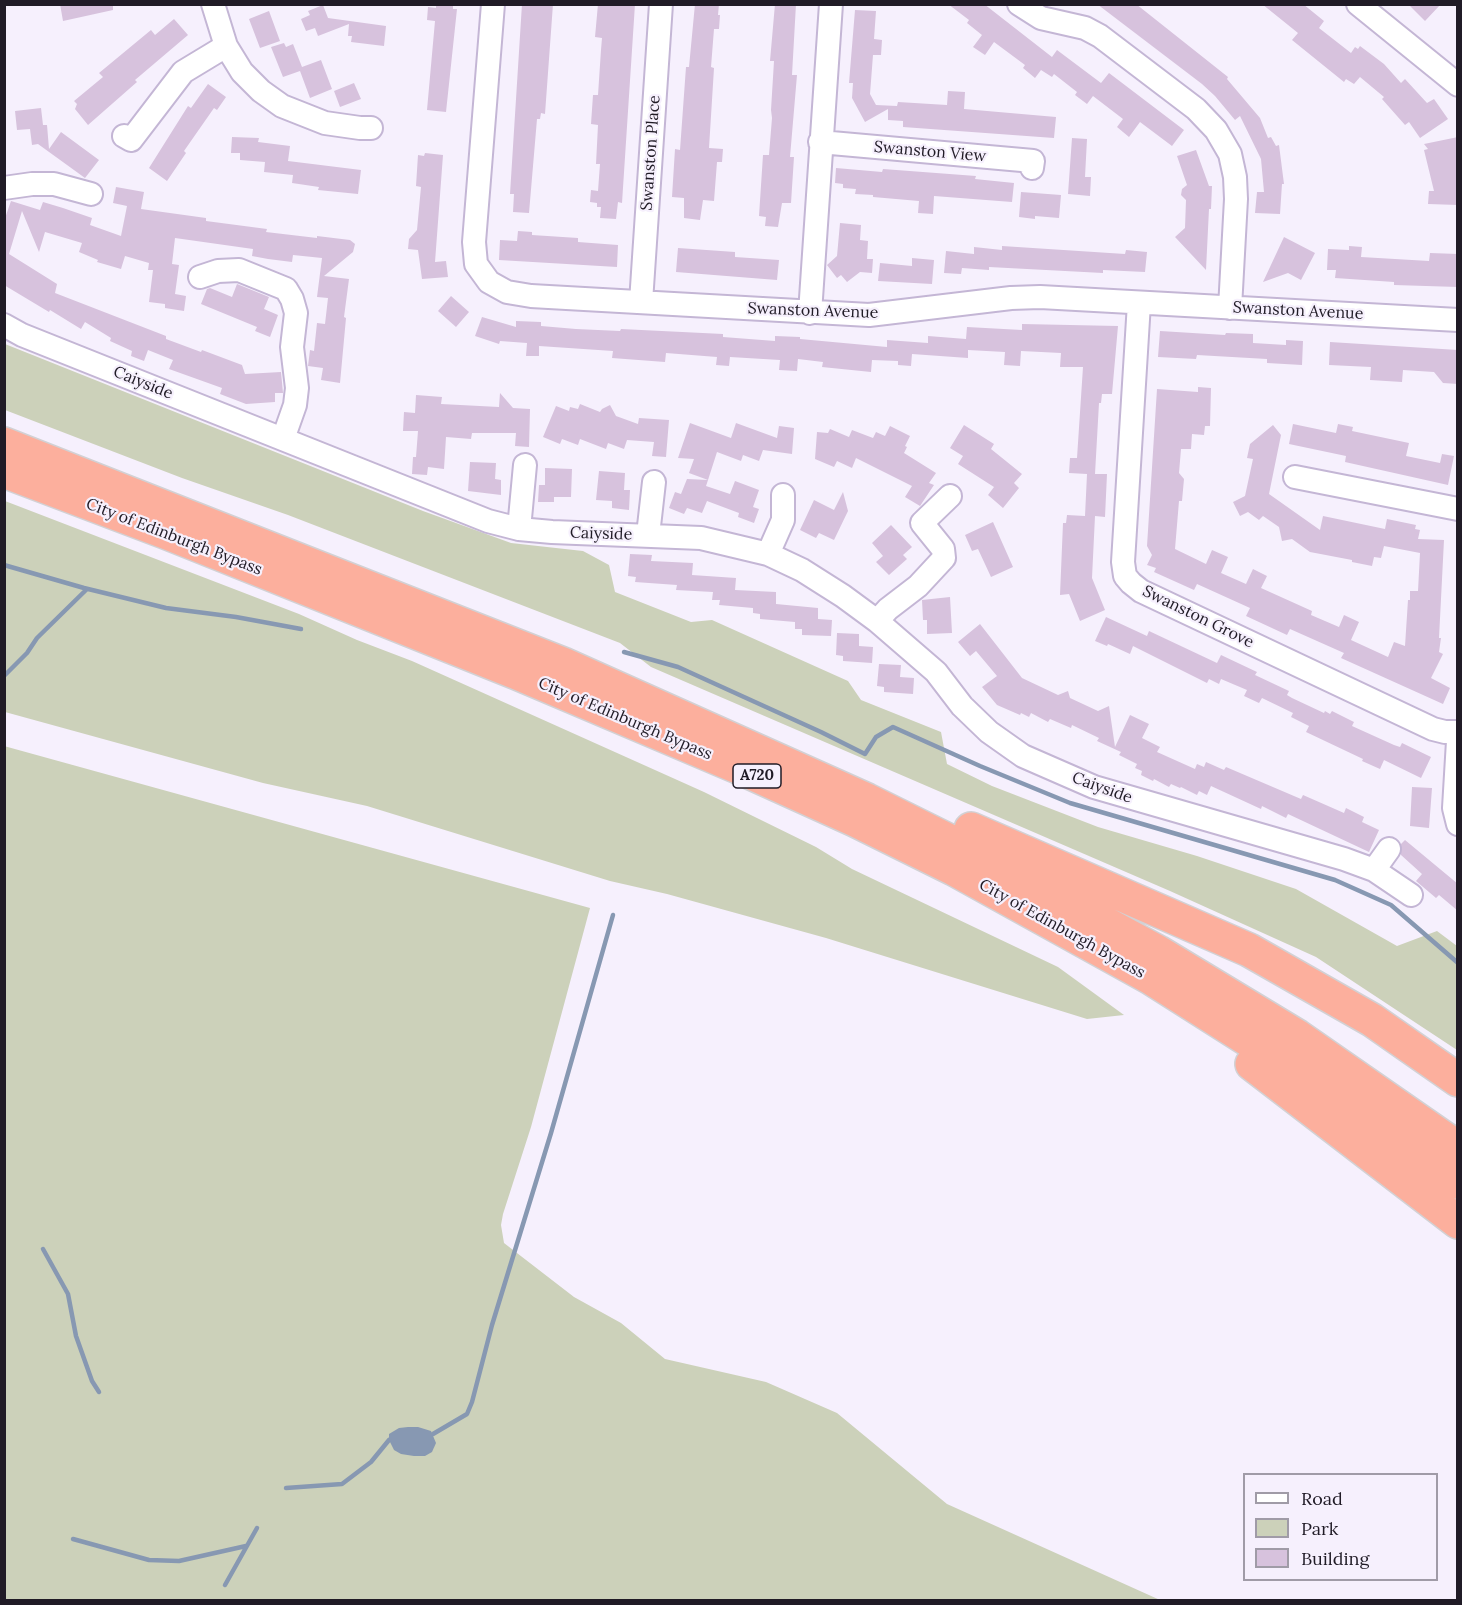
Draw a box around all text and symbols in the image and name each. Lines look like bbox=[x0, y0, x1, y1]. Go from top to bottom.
street label: Swanston Place bbox=[637, 95, 665, 211]
street label: Swanston View bbox=[873, 138, 987, 166]
street label: Swanston Avenue bbox=[1232, 298, 1364, 324]
street label: Swanston Avenue bbox=[747, 299, 879, 323]
street label: Caiyside bbox=[110, 362, 176, 404]
street label: City of Edinburgh Bypass bbox=[83, 495, 265, 579]
street label: Caiyside bbox=[569, 523, 633, 545]
street label: Swanston Grove bbox=[1139, 582, 1257, 652]
street label: City of Edinburgh Bypass bbox=[535, 674, 715, 764]
road number: A720 bbox=[733, 764, 781, 788]
street label: Caiyside bbox=[1069, 768, 1135, 808]
street label: City of Edinburgh Bypass bbox=[976, 875, 1148, 983]
legend bbox=[1243, 1473, 1438, 1581]
text: Road bbox=[1301, 1487, 1343, 1510]
text: Park bbox=[1301, 1517, 1338, 1540]
text: Building bbox=[1301, 1547, 1369, 1570]

